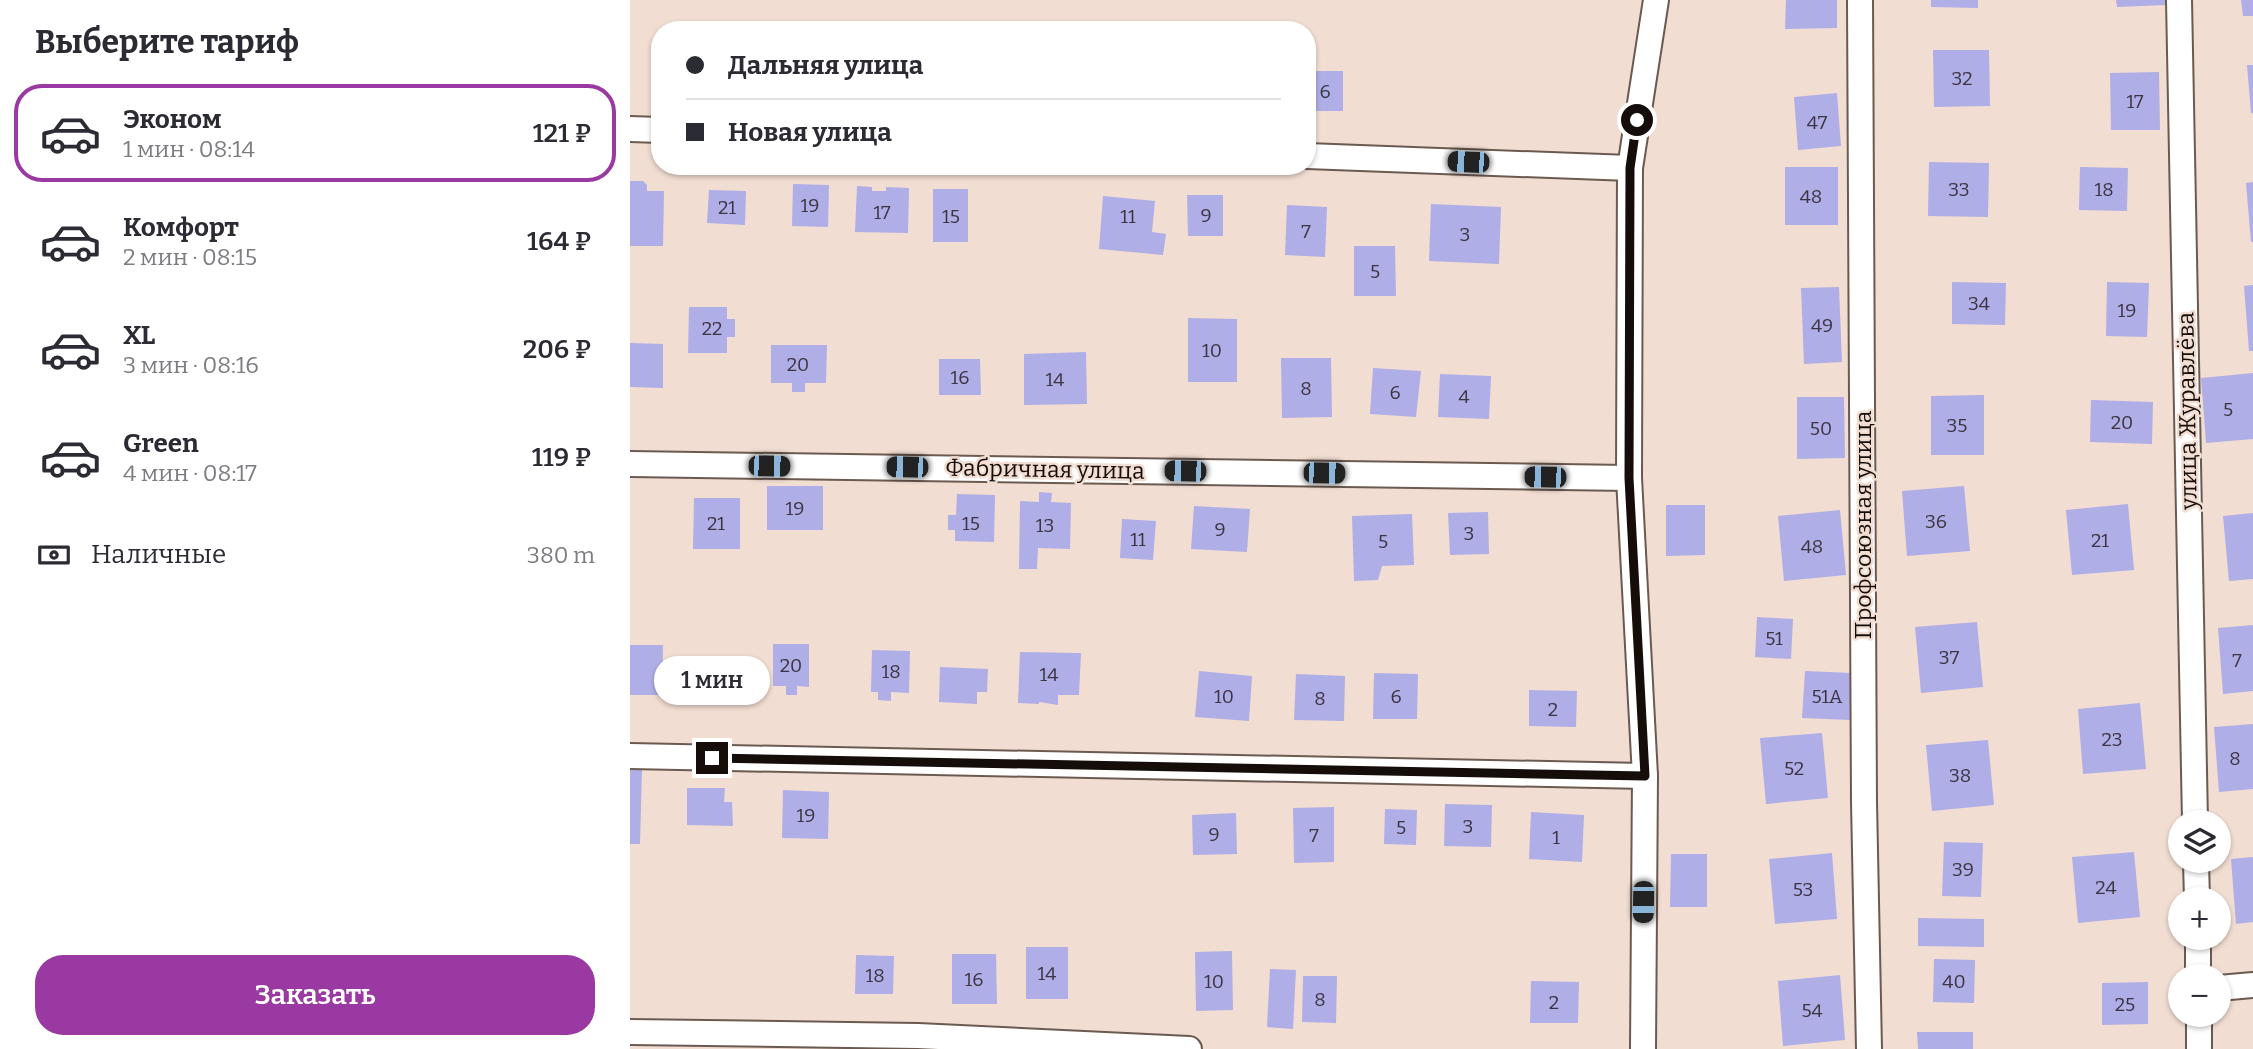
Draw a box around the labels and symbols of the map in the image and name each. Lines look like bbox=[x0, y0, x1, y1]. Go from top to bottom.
house number: 32 bbox=[1951, 67, 1973, 90]
house number: 6 bbox=[1319, 80, 1331, 103]
house number: 17 bbox=[2126, 90, 2144, 113]
route start bbox=[1621, 104, 1653, 136]
house number: 47 bbox=[1807, 111, 1828, 134]
car bbox=[1447, 151, 1490, 173]
house number: 33 bbox=[1948, 178, 1970, 201]
house number: 18 bbox=[2094, 178, 2114, 201]
house number: 48 bbox=[1800, 185, 1822, 208]
house number: 19 bbox=[801, 194, 819, 217]
house number: 21 bbox=[718, 196, 736, 219]
house number: 17 bbox=[873, 201, 891, 224]
house number: 9 bbox=[1200, 204, 1212, 227]
house number: 15 bbox=[942, 205, 960, 228]
house number: 11 bbox=[1120, 205, 1136, 228]
house number: 7 bbox=[1301, 220, 1311, 243]
house number: 3 bbox=[1460, 223, 1470, 246]
house number: 5 bbox=[1370, 260, 1380, 283]
house number: 34 bbox=[1968, 292, 1990, 315]
house number: 19 bbox=[2118, 299, 2136, 322]
street label: улица Журавлёва bbox=[2171, 312, 2203, 511]
house number: 49 bbox=[1811, 314, 1833, 337]
house number: 22 bbox=[702, 317, 722, 340]
house number: 10 bbox=[1202, 339, 1222, 362]
house number: 20 bbox=[787, 353, 809, 376]
house number: 16 bbox=[951, 366, 969, 389]
house number: 14 bbox=[1046, 368, 1064, 391]
house number: 8 bbox=[1300, 377, 1312, 400]
house number: 6 bbox=[1389, 381, 1401, 404]
house number: 4 bbox=[1458, 385, 1470, 408]
house number: 5 bbox=[2223, 398, 2233, 421]
street label: Профсоюзная улица bbox=[1849, 410, 1877, 639]
house number: 20 bbox=[2111, 411, 2133, 434]
house number: 35 bbox=[1947, 414, 1967, 437]
house number: 50 bbox=[1810, 417, 1832, 440]
street label: Фабричная улица bbox=[945, 453, 1145, 485]
car bbox=[748, 455, 791, 477]
car bbox=[886, 456, 929, 478]
car bbox=[1164, 460, 1207, 482]
car bbox=[1303, 462, 1346, 484]
car bbox=[1524, 466, 1567, 488]
house number: 19 bbox=[786, 497, 804, 520]
house number: 36 bbox=[1925, 510, 1947, 533]
house number: 21 bbox=[707, 512, 725, 535]
house number: 15 bbox=[962, 512, 980, 535]
house number: 13 bbox=[1036, 514, 1054, 537]
house number: 9 bbox=[1214, 518, 1226, 541]
house number: 3 bbox=[1464, 522, 1474, 545]
house number: 11 bbox=[1130, 528, 1146, 551]
house number: 21 bbox=[2091, 529, 2109, 552]
house number: 5 bbox=[1378, 530, 1388, 553]
house number: 48 bbox=[1801, 535, 1823, 558]
house number: 51 bbox=[1765, 627, 1783, 650]
house number: 37 bbox=[1939, 646, 1960, 669]
house number: 7 bbox=[2232, 649, 2242, 672]
house number: 20 bbox=[780, 654, 802, 677]
callout: 1 мин bbox=[654, 656, 770, 706]
house number: 18 bbox=[881, 660, 901, 683]
house number: 14 bbox=[1040, 663, 1058, 686]
house number: 10 bbox=[1214, 685, 1234, 708]
house number: 6 bbox=[1390, 685, 1402, 708]
house number: 51А bbox=[1811, 685, 1843, 708]
house number: 8 bbox=[1314, 687, 1326, 710]
house number: 2 bbox=[1548, 698, 1558, 721]
house number: 23 bbox=[2101, 728, 2123, 751]
route end bbox=[696, 742, 728, 774]
house number: 8 bbox=[2229, 747, 2241, 770]
house number: 52 bbox=[1784, 757, 1804, 780]
house number: 38 bbox=[1949, 764, 1971, 787]
house number: 19 bbox=[797, 804, 815, 827]
house number: 3 bbox=[1463, 815, 1473, 838]
house number: 5 bbox=[1396, 816, 1406, 839]
house number: 9 bbox=[1208, 823, 1220, 846]
house number: 7 bbox=[1309, 824, 1319, 847]
house number: 1 bbox=[1552, 826, 1560, 849]
house number: 39 bbox=[1952, 858, 1974, 881]
house number: 24 bbox=[2095, 876, 2117, 899]
house number: 53 bbox=[1793, 878, 1813, 901]
car bbox=[1633, 881, 1654, 923]
house number: 14 bbox=[1038, 962, 1056, 985]
house number: 18 bbox=[865, 964, 885, 987]
house number: 16 bbox=[965, 968, 983, 991]
house number: 10 bbox=[1204, 970, 1224, 993]
house number: 40 bbox=[1942, 970, 1966, 993]
house number: 8 bbox=[1314, 988, 1326, 1011]
house number: 2 bbox=[1549, 991, 1559, 1014]
house number: 25 bbox=[2115, 993, 2135, 1016]
house number: 54 bbox=[1801, 999, 1823, 1022]

